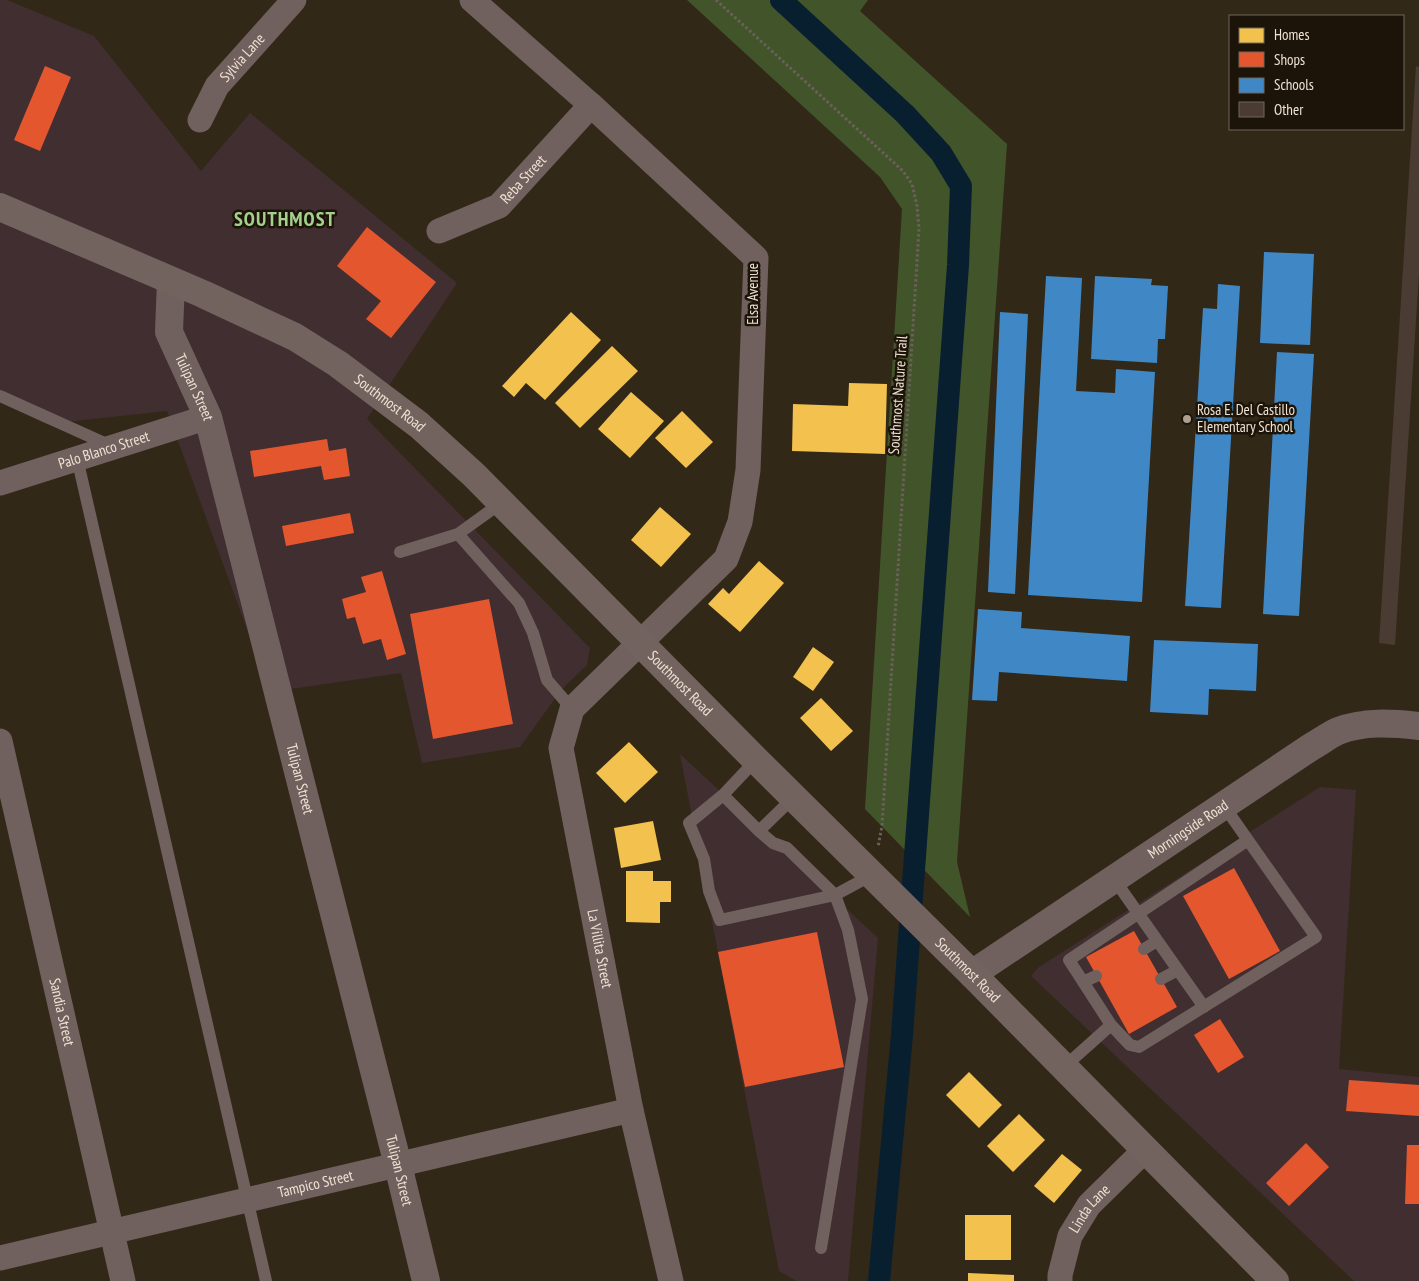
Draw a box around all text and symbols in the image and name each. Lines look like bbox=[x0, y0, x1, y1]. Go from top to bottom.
legend bbox=[1229, 15, 1404, 130]
text: Homes bbox=[1274, 25, 1310, 44]
street label: Sylvia Lane bbox=[215, 29, 269, 86]
text: Shops bbox=[1274, 50, 1305, 69]
text: Schools bbox=[1274, 75, 1314, 94]
text: Other bbox=[1274, 100, 1304, 119]
street label: Reba Street bbox=[496, 151, 550, 207]
district label: SOUTHMOST bbox=[234, 206, 336, 232]
street label: Elsa Avenue bbox=[743, 263, 762, 325]
street label: Southmost Nature Trail bbox=[884, 335, 911, 455]
street label: Tulipan Street bbox=[171, 350, 219, 423]
street label: Southmost Road bbox=[351, 370, 430, 435]
place label: Rosa E. Del Castillo Elementary School bbox=[1197, 400, 1295, 436]
marker: Rosa E. Del Castillo Elementary School bbox=[1181, 413, 1193, 425]
street label: Palo Blanco Street bbox=[56, 426, 152, 473]
street label: Southmost Road bbox=[644, 646, 717, 720]
street label: Tulipan Street bbox=[282, 742, 319, 816]
street label: Morningside Road bbox=[1144, 795, 1232, 863]
street label: La Villita Street bbox=[583, 908, 617, 990]
street label: Southmost Road bbox=[931, 933, 1005, 1006]
street label: Sandia Street bbox=[45, 976, 79, 1048]
street label: Tulipan Street bbox=[382, 1133, 418, 1208]
street label: Tampico Street bbox=[276, 1165, 355, 1202]
street label: Linda Lane bbox=[1064, 1180, 1114, 1236]

